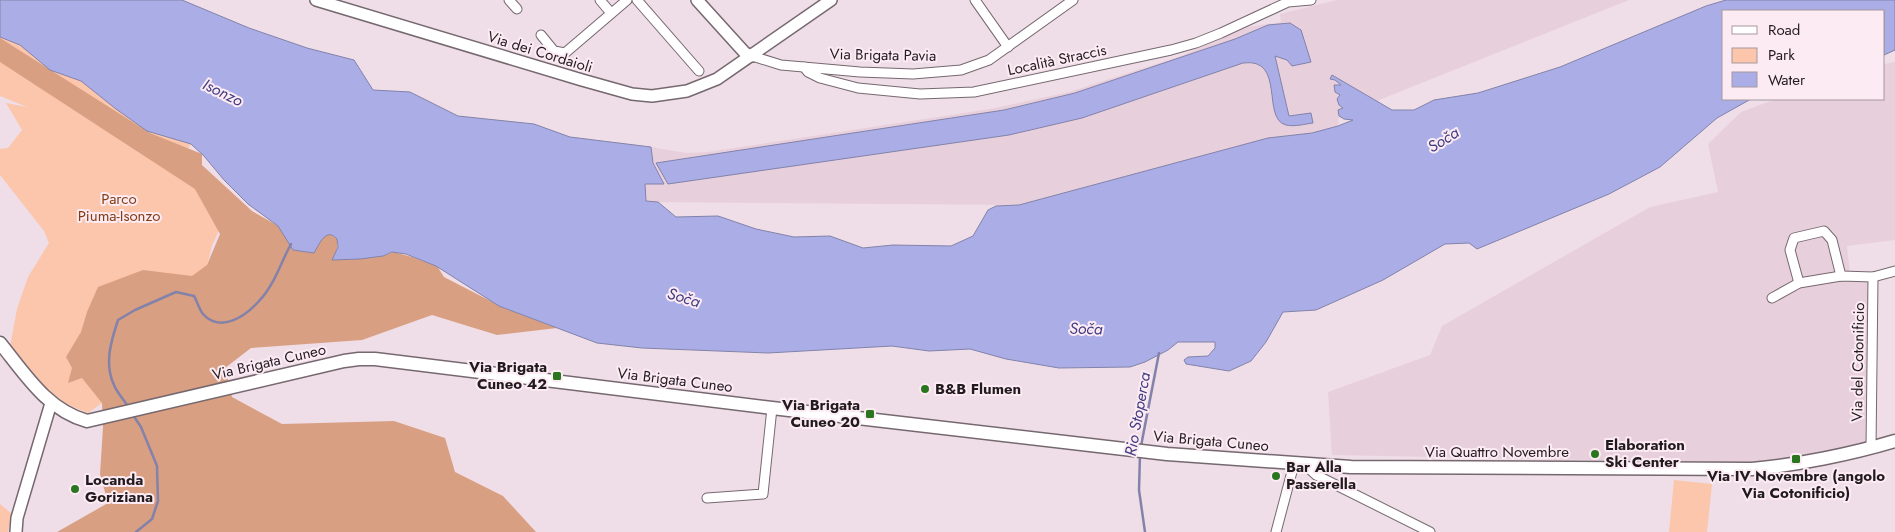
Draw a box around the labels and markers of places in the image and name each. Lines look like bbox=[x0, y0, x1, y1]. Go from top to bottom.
place label: Via Brigata Cuneo 42 bbox=[468, 356, 547, 395]
marker: Via Brigata Cuneo 42 bbox=[551, 370, 563, 382]
place label: B&B Flumen bbox=[935, 378, 1021, 400]
marker: B&B Flumen bbox=[919, 383, 931, 395]
place label: Via Brigata Cuneo 20 bbox=[781, 394, 860, 433]
marker: Via Brigata Cuneo 20 bbox=[864, 408, 876, 420]
place label: Elaboration Ski Center bbox=[1605, 434, 1685, 473]
marker: Elaboration Ski Center bbox=[1589, 448, 1601, 460]
marker: Via IV Novembre (angolo Via Cotonificio) bbox=[1790, 453, 1802, 465]
place label: Bar Alla Passerella bbox=[1286, 456, 1356, 495]
place label: Via IV Novembre (angolo Via Cotonificio) bbox=[1706, 465, 1885, 504]
place label: Locanda Goriziana bbox=[85, 469, 153, 508]
marker: Bar Alla Passerella bbox=[1270, 470, 1282, 482]
marker: Locanda Goriziana bbox=[69, 483, 81, 495]

